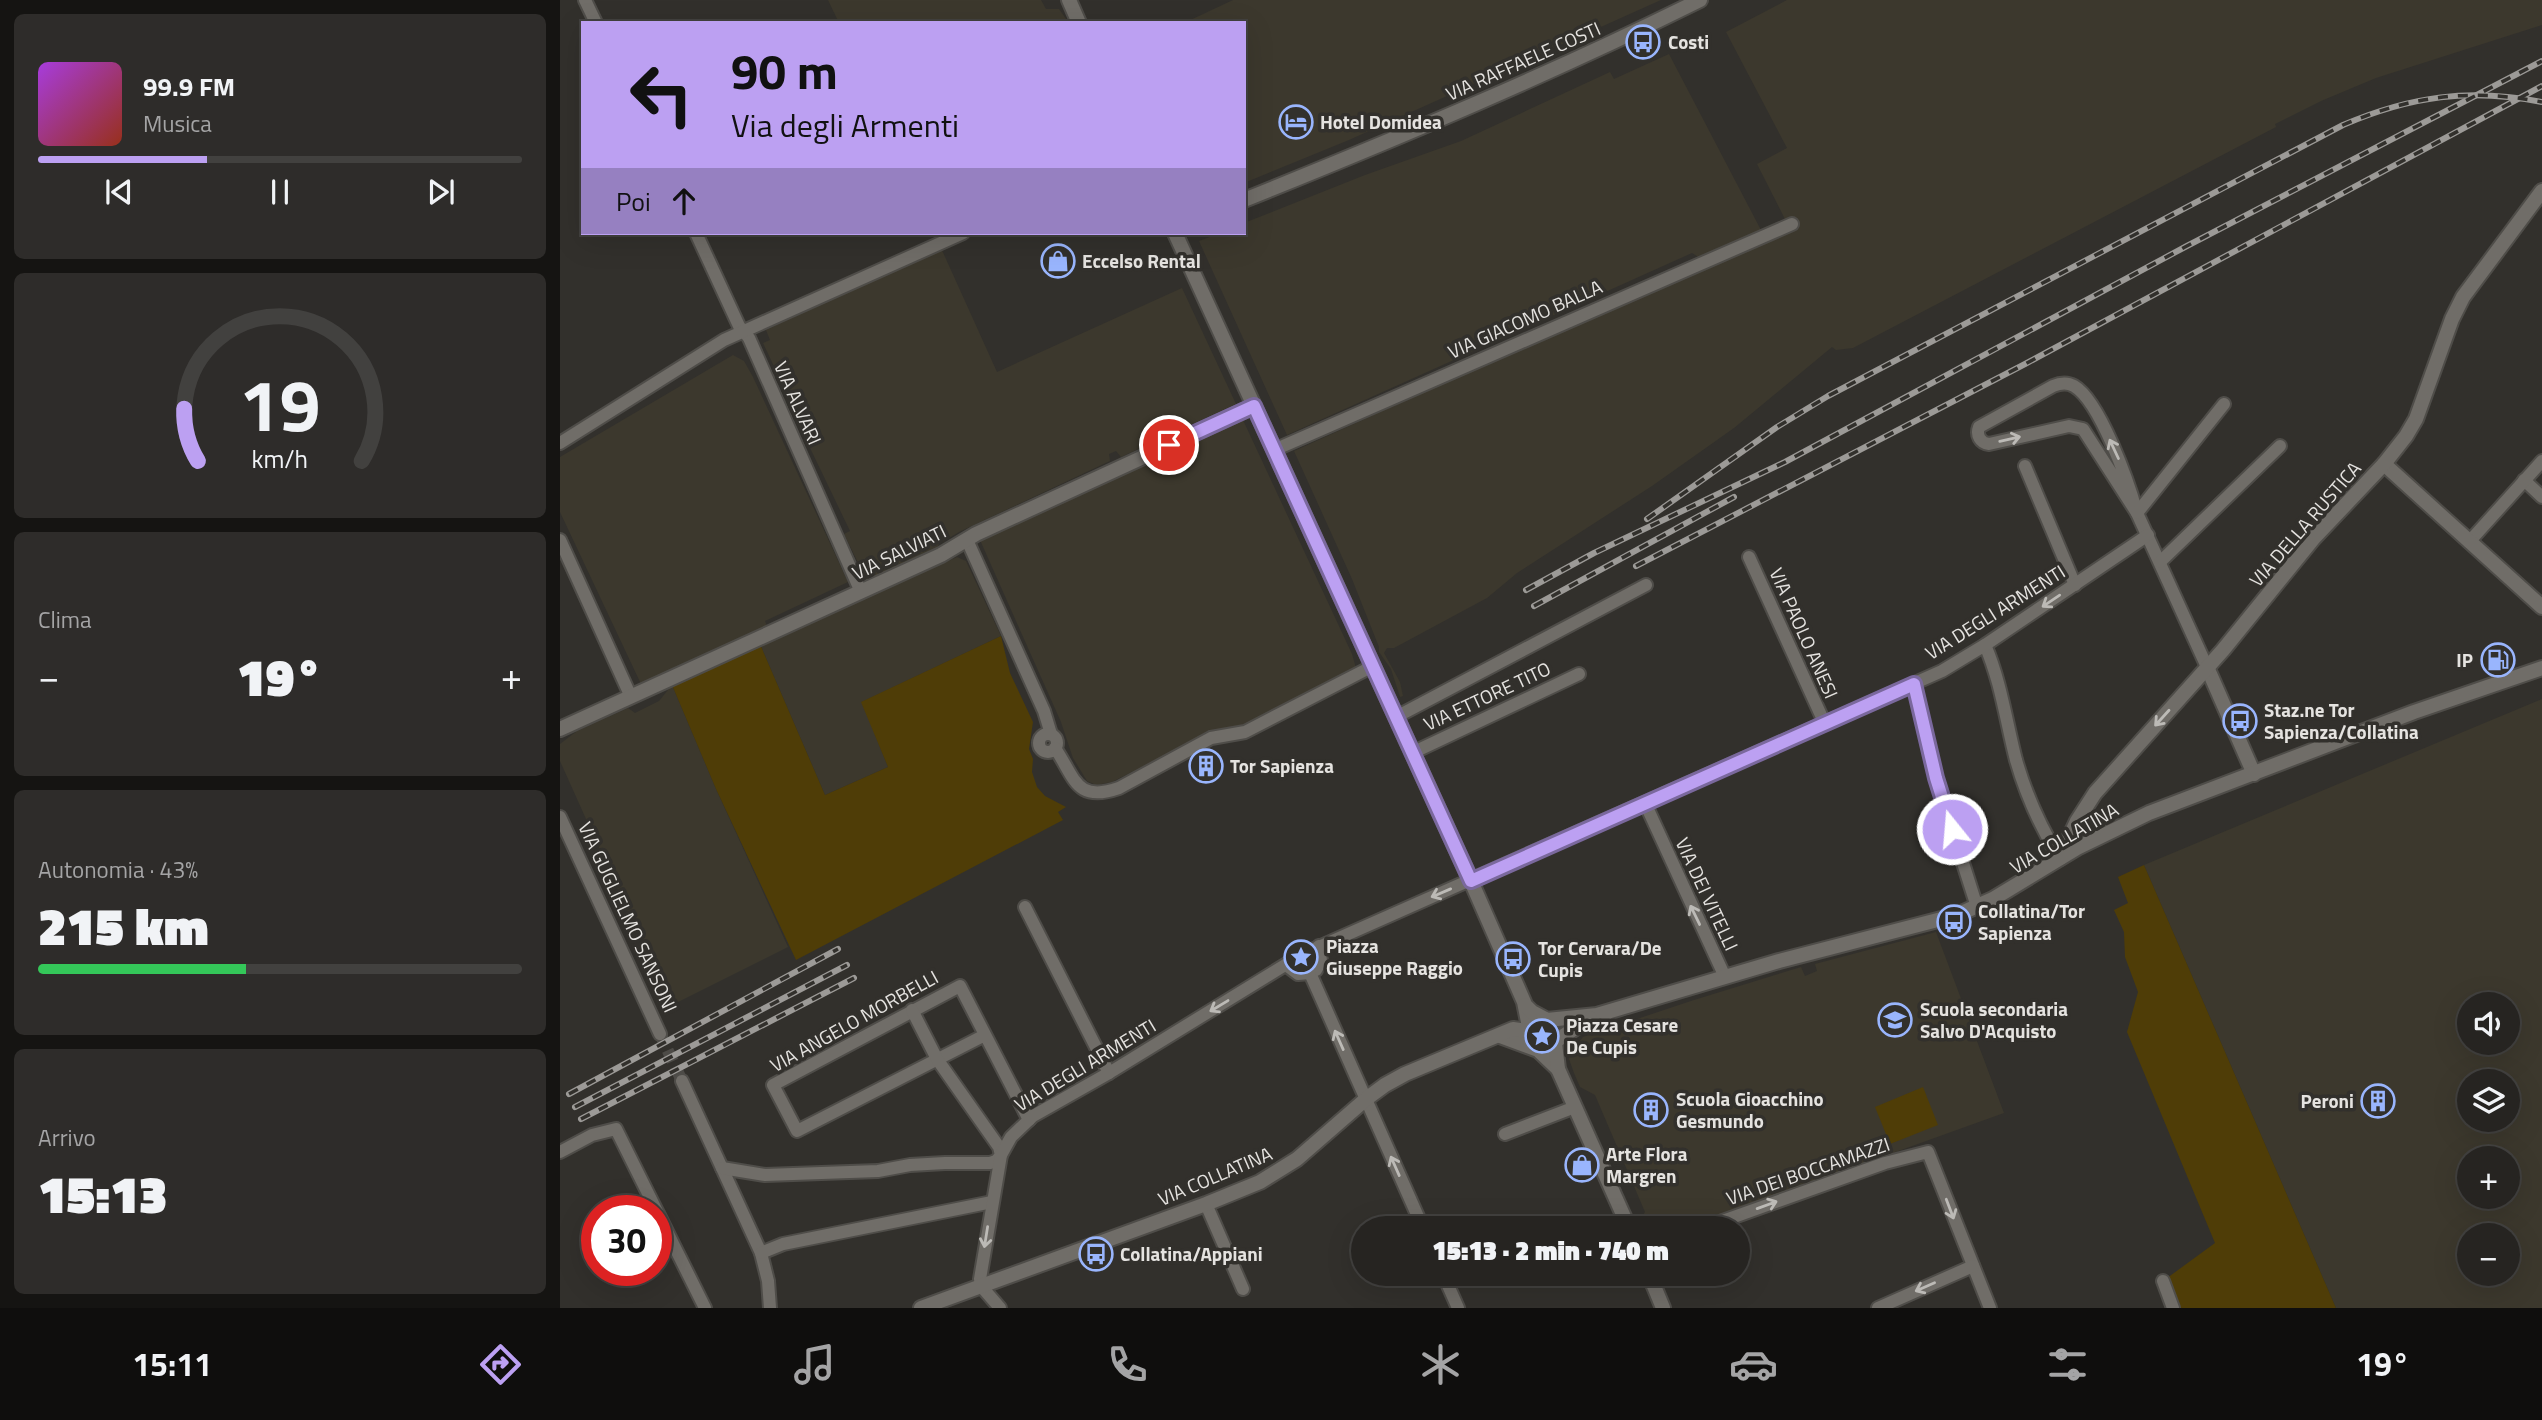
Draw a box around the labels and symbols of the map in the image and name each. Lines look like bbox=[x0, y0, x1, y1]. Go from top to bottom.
street label: VIA RAFFAELE COSTI bbox=[1441, 13, 1605, 108]
bus stop icon: Costi bbox=[1624, 23, 1662, 61]
place label: Costi bbox=[1668, 27, 1709, 56]
hotel icon: Hotel Domidea bbox=[1277, 103, 1315, 141]
place label: Hotel Domidea bbox=[1320, 107, 1442, 136]
shop icon: Eccelso Rental bbox=[1039, 242, 1077, 280]
place label: Eccelso Rental bbox=[1082, 246, 1201, 275]
street label: VIA GIACOMO BALLA bbox=[1443, 271, 1607, 366]
street label: VIA ALVARI bbox=[767, 356, 830, 449]
pin bbox=[1139, 415, 1199, 475]
one-way arrow bbox=[1998, 432, 2021, 446]
one-way arrow bbox=[2107, 439, 2120, 460]
street label: VIA DELLA RUSTICA bbox=[2242, 454, 2367, 593]
street label: VIA SALVIATI bbox=[847, 516, 951, 587]
street label: VIA DEGLI ARMENTI bbox=[1919, 557, 2070, 666]
street label: VIA PAOLO ANESI bbox=[1763, 563, 1846, 703]
one-way arrow bbox=[2042, 594, 2061, 608]
fuel station icon: IP bbox=[2479, 641, 2517, 679]
place label: IP bbox=[2456, 645, 2473, 674]
street label: VIA ETTORE TITO bbox=[1419, 653, 1555, 738]
place label: Staz.ne Tor Sapienza/Collatina bbox=[2264, 695, 2419, 746]
bus stop icon: Staz.ne Tor Sapienza/Collatina bbox=[2221, 702, 2259, 740]
one-way arrow bbox=[2154, 709, 2170, 727]
building icon: Tor Sapienza bbox=[1187, 747, 1225, 785]
place label: Tor Sapienza bbox=[1230, 751, 1334, 780]
position arrow bbox=[1915, 792, 1989, 866]
street label: VIA COLLATINA bbox=[2004, 795, 2124, 880]
street label: VIA GUGLIELMO SANSONI bbox=[571, 817, 685, 1017]
street label: VIA DEI VITELLI bbox=[1669, 832, 1746, 955]
one-way arrow bbox=[1431, 888, 1453, 901]
place label: Collatina/Tor Sapienza bbox=[1978, 896, 2085, 947]
bus stop icon: Collatina/Tor Sapienza bbox=[1935, 903, 1973, 941]
one-way arrow bbox=[1688, 905, 1702, 926]
place label: Piazza Giuseppe Raggio bbox=[1326, 931, 1463, 982]
place label: Tor Cervara/De Cupis bbox=[1538, 933, 1662, 984]
place icon: Piazza Giuseppe Raggio bbox=[1282, 938, 1320, 976]
bus stop icon: Tor Cervara/De Cupis bbox=[1494, 940, 1532, 978]
street label: VIA ANGELO MORBELLI bbox=[764, 962, 943, 1079]
place label: Scuola secondaria Salvo D'Acquisto bbox=[1920, 994, 2068, 1045]
one-way arrow bbox=[1209, 1000, 1229, 1014]
school or university icon: Scuola secondaria Salvo D'Acquisto bbox=[1876, 1001, 1914, 1039]
place label: Piazza Cesare De Cupis bbox=[1566, 1010, 1679, 1061]
street label: VIA DEGLI ARMENTI bbox=[1008, 1011, 1161, 1118]
place icon: Piazza Cesare De Cupis bbox=[1523, 1017, 1561, 1055]
one-way arrow bbox=[1332, 1030, 1345, 1051]
building icon: Peroni bbox=[2359, 1082, 2397, 1120]
place label: Scuola Gioacchino Gesmundo bbox=[1676, 1084, 1824, 1135]
place label: Peroni bbox=[2301, 1086, 2354, 1115]
building icon: Scuola Gioacchino Gesmundo bbox=[1632, 1091, 1670, 1129]
street label: VIA DEI BOCCAMAZZI bbox=[1722, 1129, 1894, 1212]
street label: VIA COLLATINA bbox=[1153, 1138, 1276, 1213]
place label: Arte Flora Margren bbox=[1606, 1139, 1688, 1190]
shop icon: Arte Flora Margren bbox=[1563, 1146, 1601, 1184]
one-way arrow bbox=[1388, 1156, 1401, 1177]
speed limit sign: 30 bbox=[581, 1195, 672, 1286]
one-way arrow bbox=[1756, 1198, 1778, 1211]
one-way arrow bbox=[1945, 1198, 1958, 1220]
one-way arrow bbox=[979, 1225, 992, 1248]
bus stop icon: Collatina/Appiani bbox=[1077, 1235, 1115, 1273]
place label: Collatina/Appiani bbox=[1120, 1239, 1263, 1268]
one-way arrow bbox=[1915, 1281, 1937, 1294]

